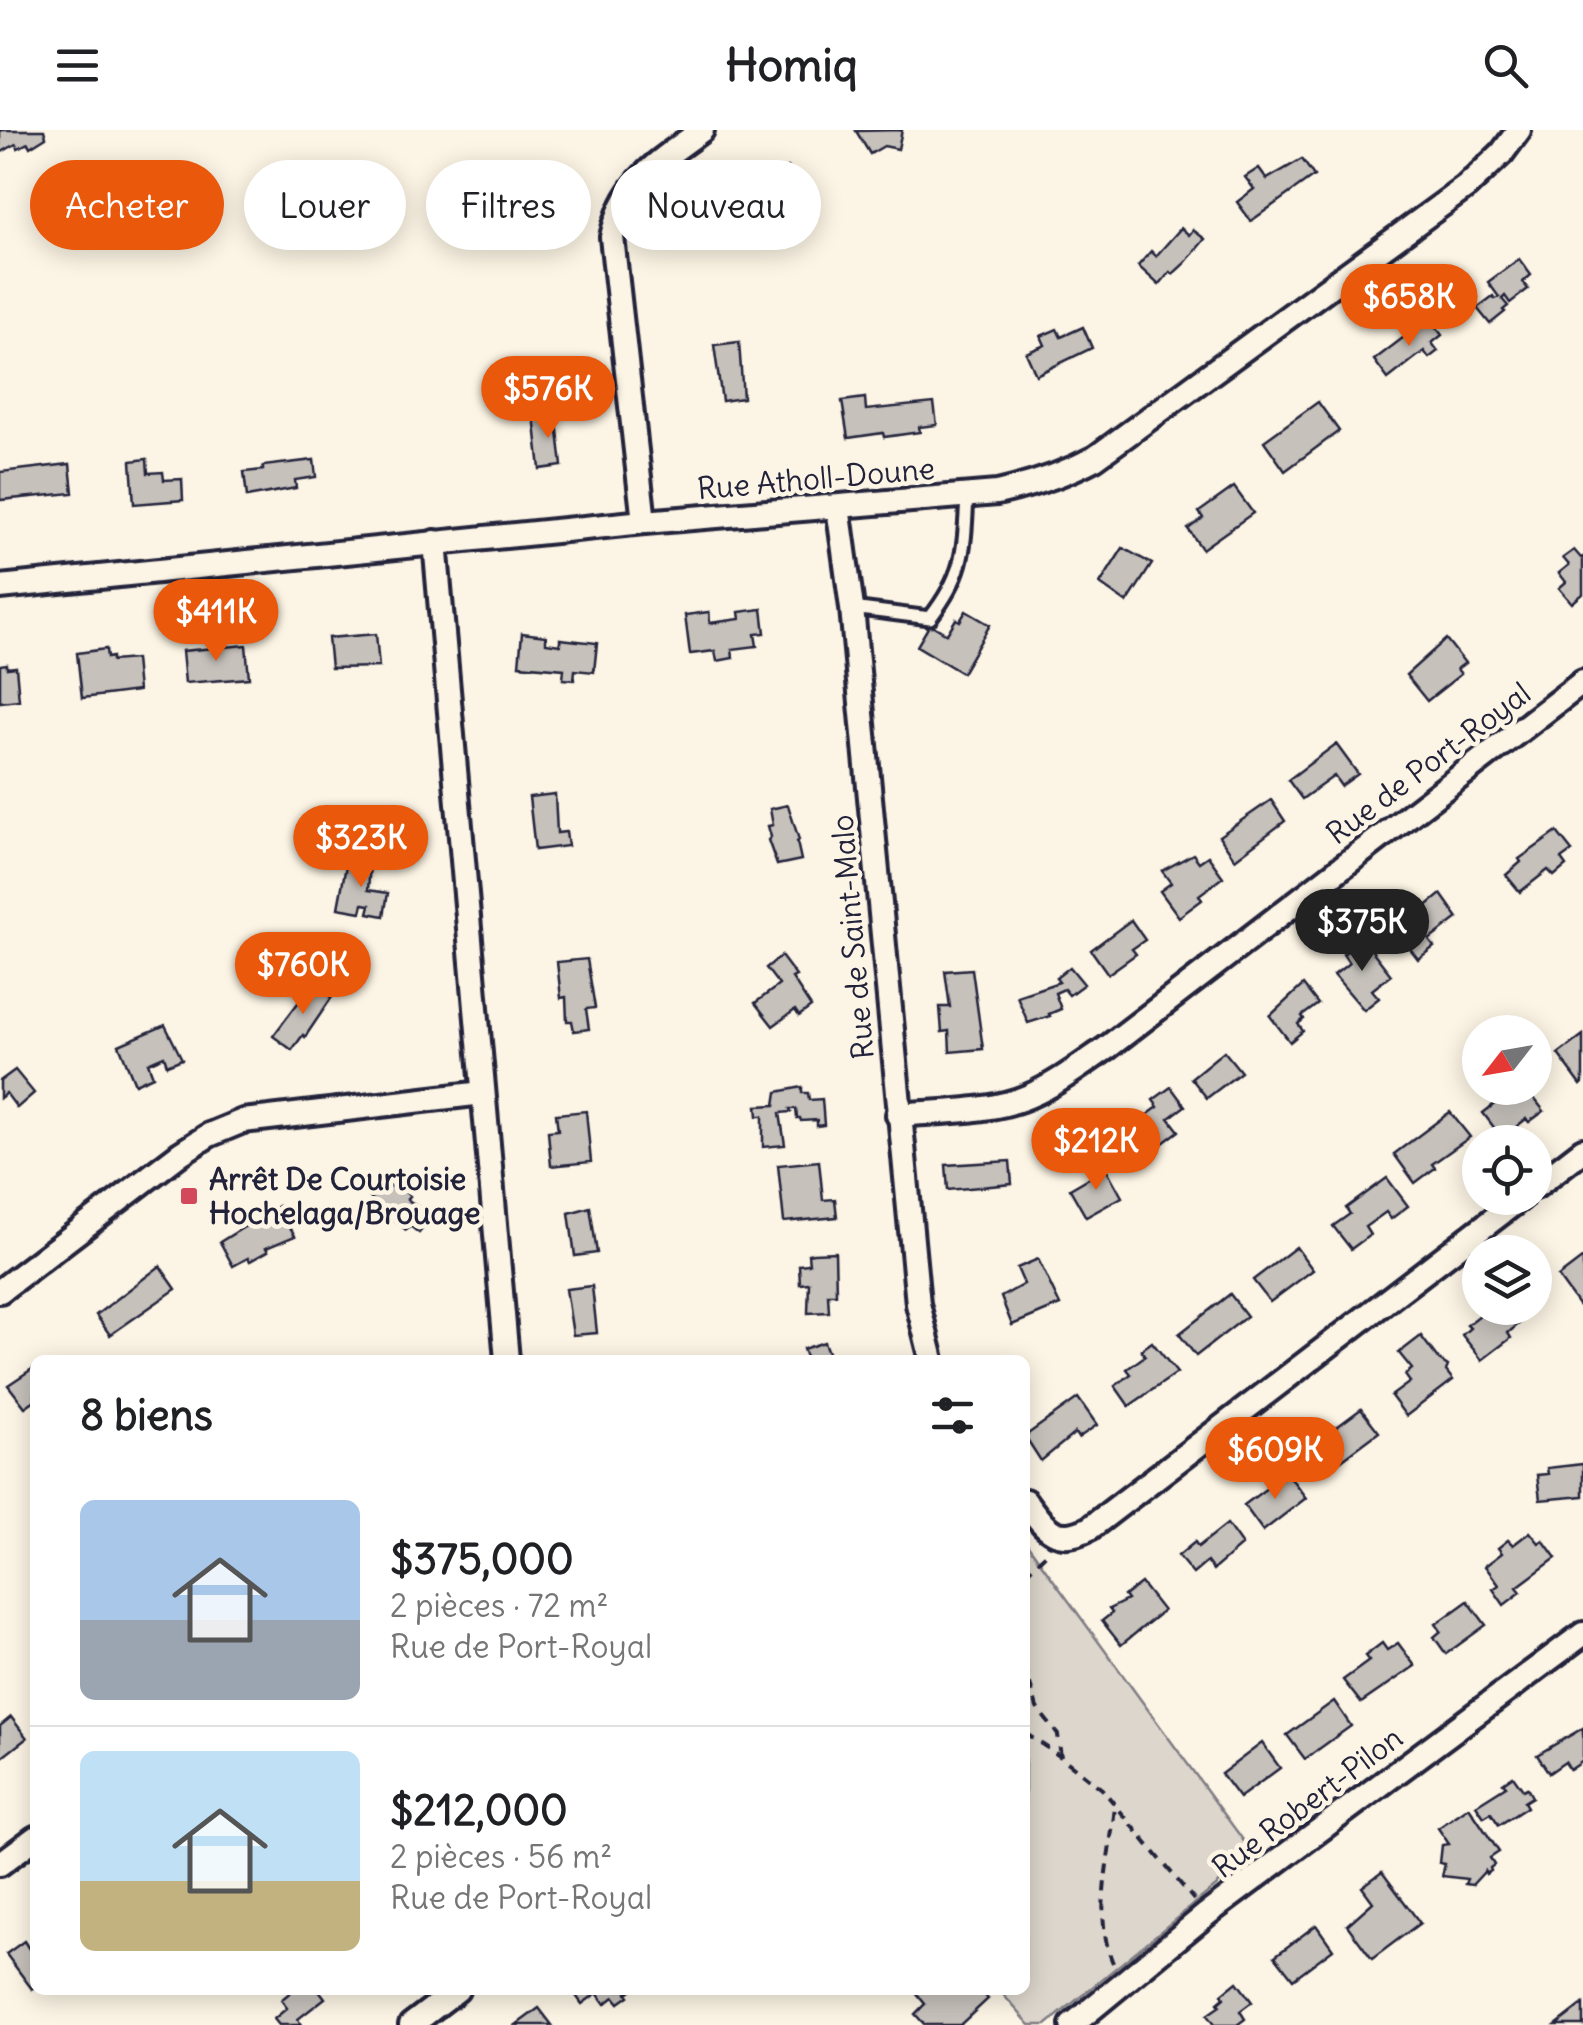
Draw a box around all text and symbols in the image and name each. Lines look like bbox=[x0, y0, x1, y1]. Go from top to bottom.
text: Homiq bbox=[725, 37, 858, 93]
icon: menu bbox=[50, 38, 105, 93]
icon: search bbox=[1478, 38, 1533, 93]
chip: Acheter bbox=[30, 160, 224, 250]
chip: Louer bbox=[244, 160, 406, 250]
chip: Filtres bbox=[426, 160, 591, 250]
chip: Nouveau bbox=[611, 160, 821, 250]
pin: $658K bbox=[1339, 264, 1479, 349]
text: $658K bbox=[1363, 276, 1455, 317]
pin: $576K bbox=[478, 356, 618, 441]
text: $576K bbox=[503, 368, 593, 409]
street label: Rue Atholl-Doune bbox=[696, 449, 936, 507]
pin: $411K bbox=[146, 579, 286, 664]
text: $411K bbox=[175, 591, 257, 632]
street label: Rue de Port-Royal bbox=[1318, 674, 1538, 852]
pin: $323K bbox=[291, 805, 431, 890]
street label: Rue de Saint-Malo bbox=[822, 813, 882, 1061]
text: $323K bbox=[315, 817, 407, 858]
pin: $375K bbox=[1292, 889, 1432, 974]
text: $375K bbox=[1317, 901, 1407, 942]
pin: $760K bbox=[233, 932, 373, 1017]
text: $760K bbox=[257, 944, 349, 985]
north arrow bbox=[1462, 1015, 1552, 1105]
map controls bbox=[1462, 1015, 1552, 1325]
pin: $212K bbox=[1026, 1108, 1166, 1193]
text: $212K bbox=[1053, 1120, 1139, 1161]
button: locate bbox=[1462, 1125, 1552, 1215]
place label: Arrêt De Courtoisie Hochelaga/Brouage bbox=[209, 1160, 480, 1232]
marker: Arrêt De Courtoisie Hochelaga/Brouage bbox=[178, 1185, 200, 1207]
button: layers bbox=[1462, 1235, 1552, 1325]
icon: filters bbox=[925, 1388, 980, 1443]
text: 8 biens bbox=[80, 1389, 213, 1441]
pin: $609K bbox=[1205, 1417, 1345, 1502]
text: $609K bbox=[1227, 1429, 1323, 1470]
text: $375,000 bbox=[390, 1533, 574, 1585]
icon: home bbox=[160, 1540, 280, 1660]
text: 2 pièces · 72 m² bbox=[390, 1585, 609, 1626]
text: Rue de Port-Royal bbox=[390, 1626, 652, 1667]
street label: Rue Robert-Pilon bbox=[1204, 1718, 1410, 1886]
text: $212,000 bbox=[390, 1784, 568, 1836]
icon: home bbox=[160, 1791, 280, 1911]
text: 2 pièces · 56 m² bbox=[390, 1836, 612, 1877]
text: Rue de Port-Royal bbox=[390, 1877, 652, 1918]

